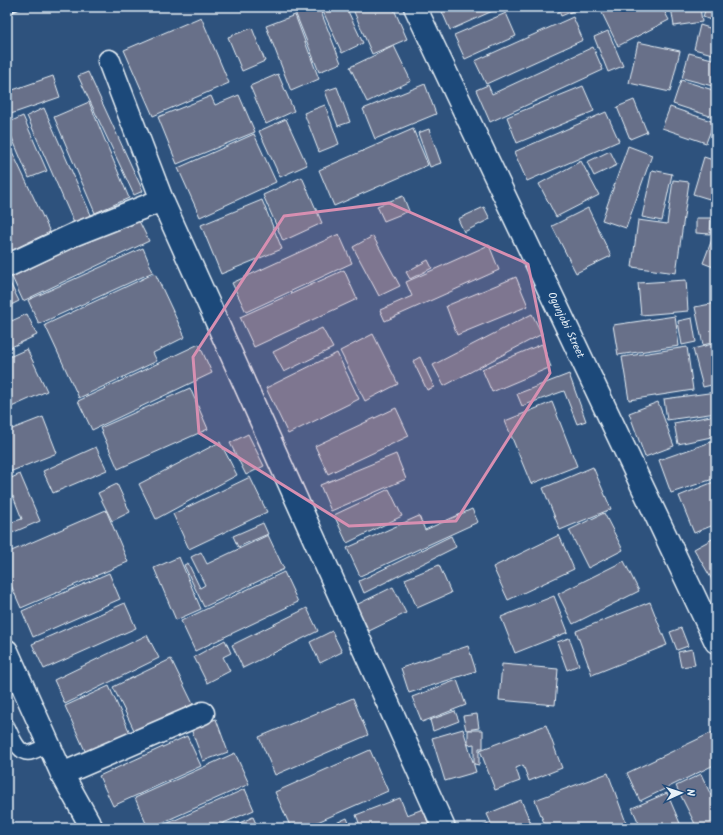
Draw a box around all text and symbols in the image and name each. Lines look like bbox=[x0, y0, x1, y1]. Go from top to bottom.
street label: Ogunjobi Street bbox=[542, 289, 590, 362]
north arrow bbox=[661, 773, 701, 813]
text: N bbox=[681, 789, 699, 797]

